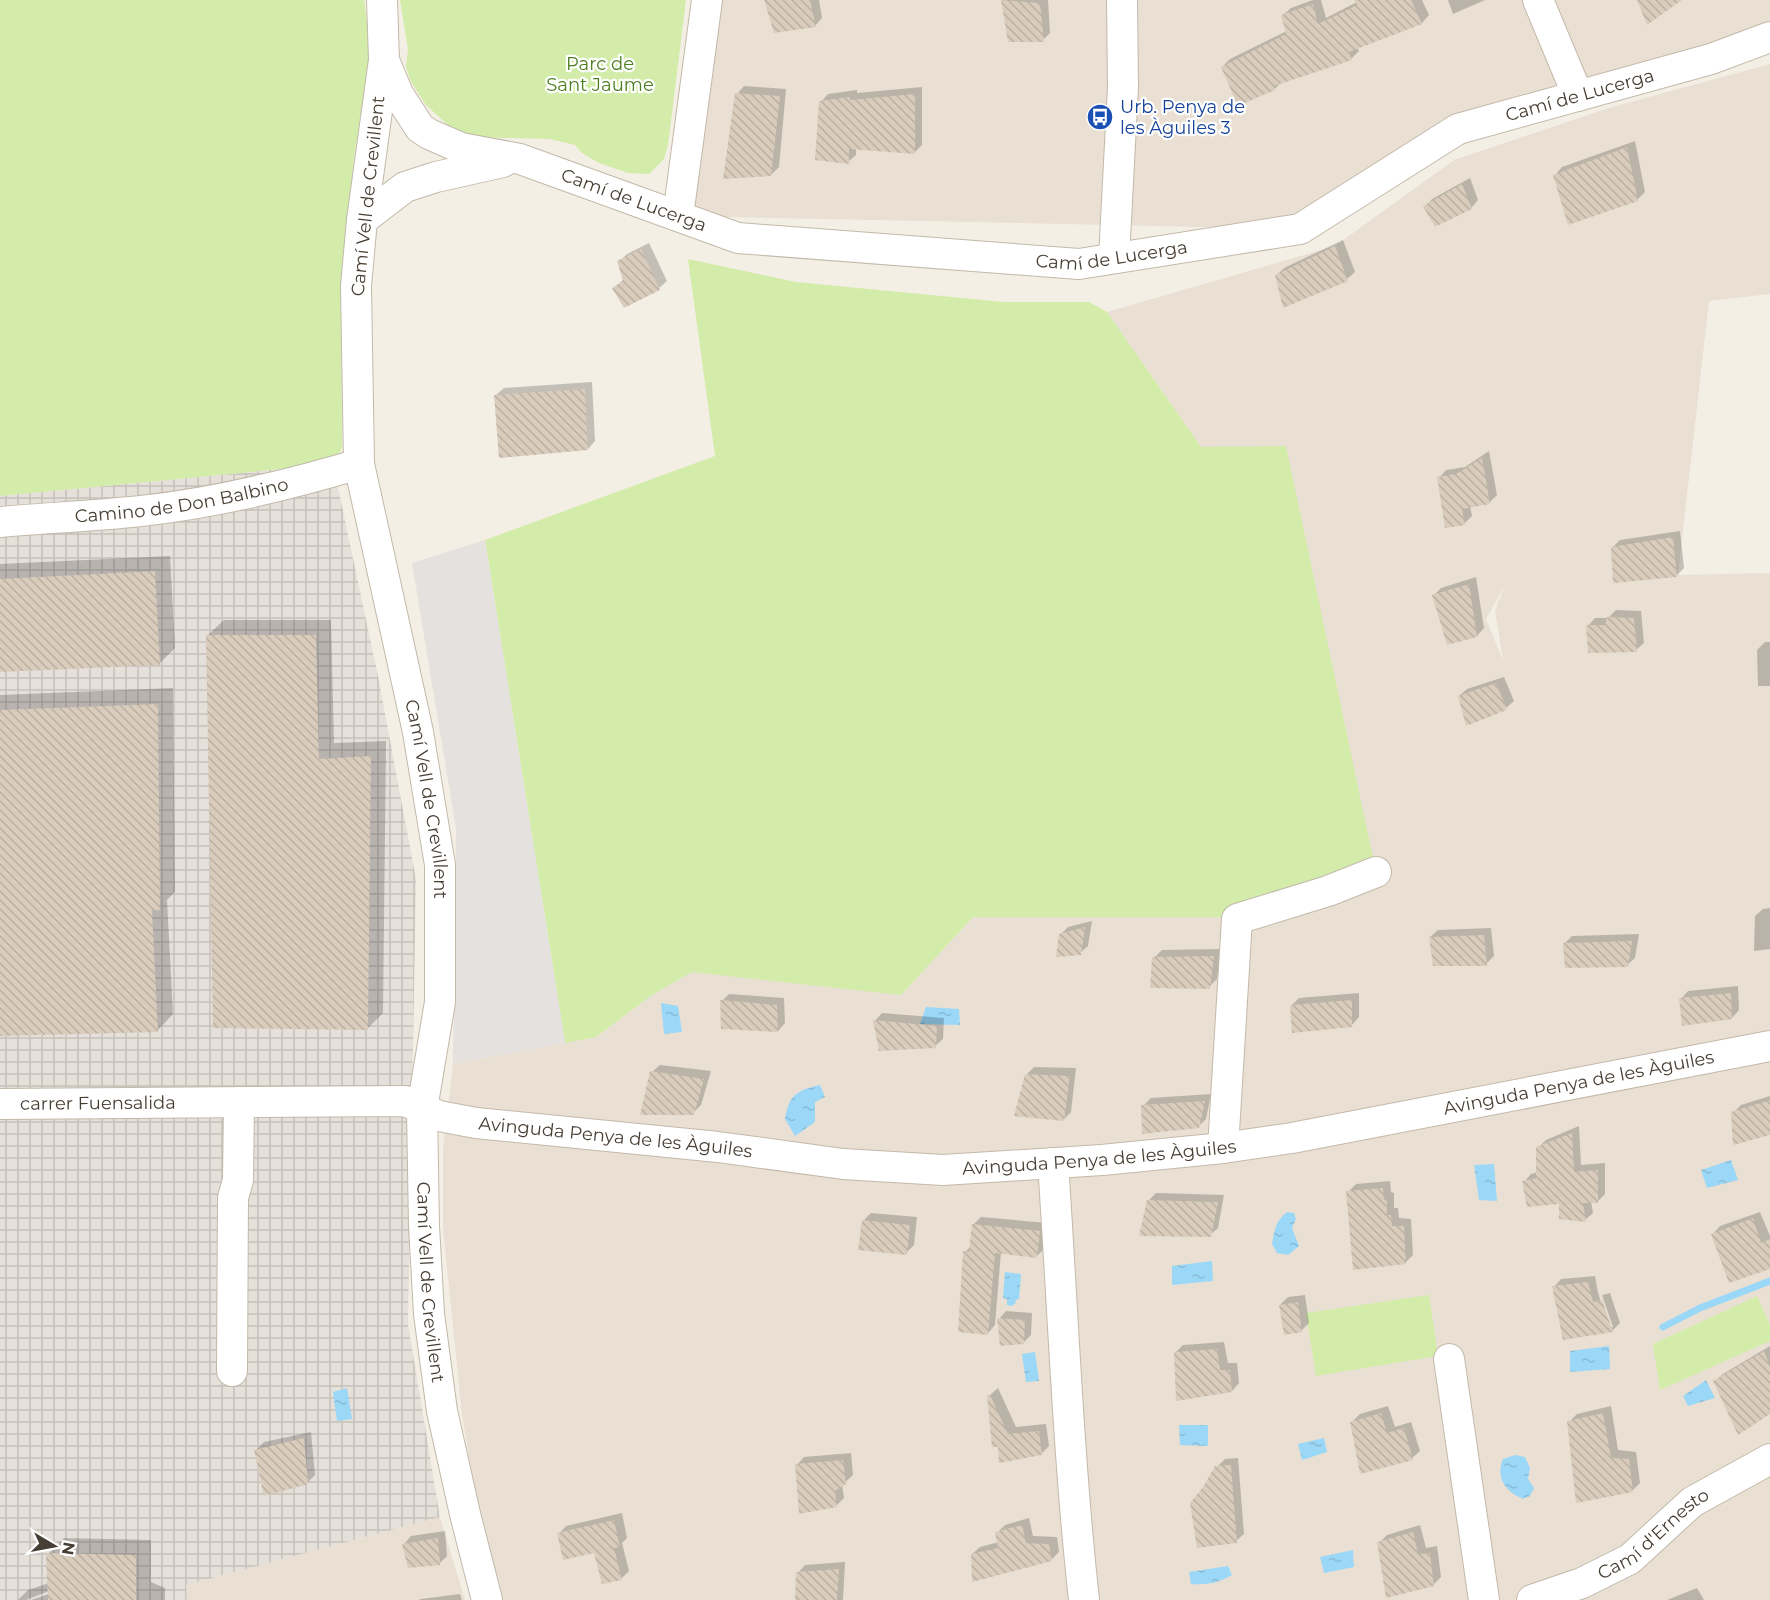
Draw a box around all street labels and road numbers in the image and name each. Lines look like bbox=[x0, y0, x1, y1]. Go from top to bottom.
street label: Camí de Lucerga bbox=[1503, 64, 1657, 126]
street label: Camí Vell de Crevillent bbox=[347, 95, 389, 297]
street label: Camí de Lucerga bbox=[558, 164, 709, 237]
street label: Camí de Lucerga bbox=[1035, 236, 1189, 275]
street label: Camino de Don Balbino bbox=[74, 473, 291, 528]
street label: Camí Vell de Crevillent bbox=[400, 697, 451, 899]
street label: Avinguda Penya de les Àguiles bbox=[1442, 1046, 1716, 1120]
street label: carrer Fuensalida bbox=[20, 1092, 176, 1115]
street label: Avinguda Penya de les Àguiles bbox=[478, 1112, 754, 1163]
street label: Avinguda Penya de les Àguiles bbox=[961, 1135, 1238, 1180]
street label: Camí Vell de Crevillent bbox=[412, 1181, 449, 1384]
street label: Camí d'Ernesto bbox=[1594, 1484, 1713, 1584]

